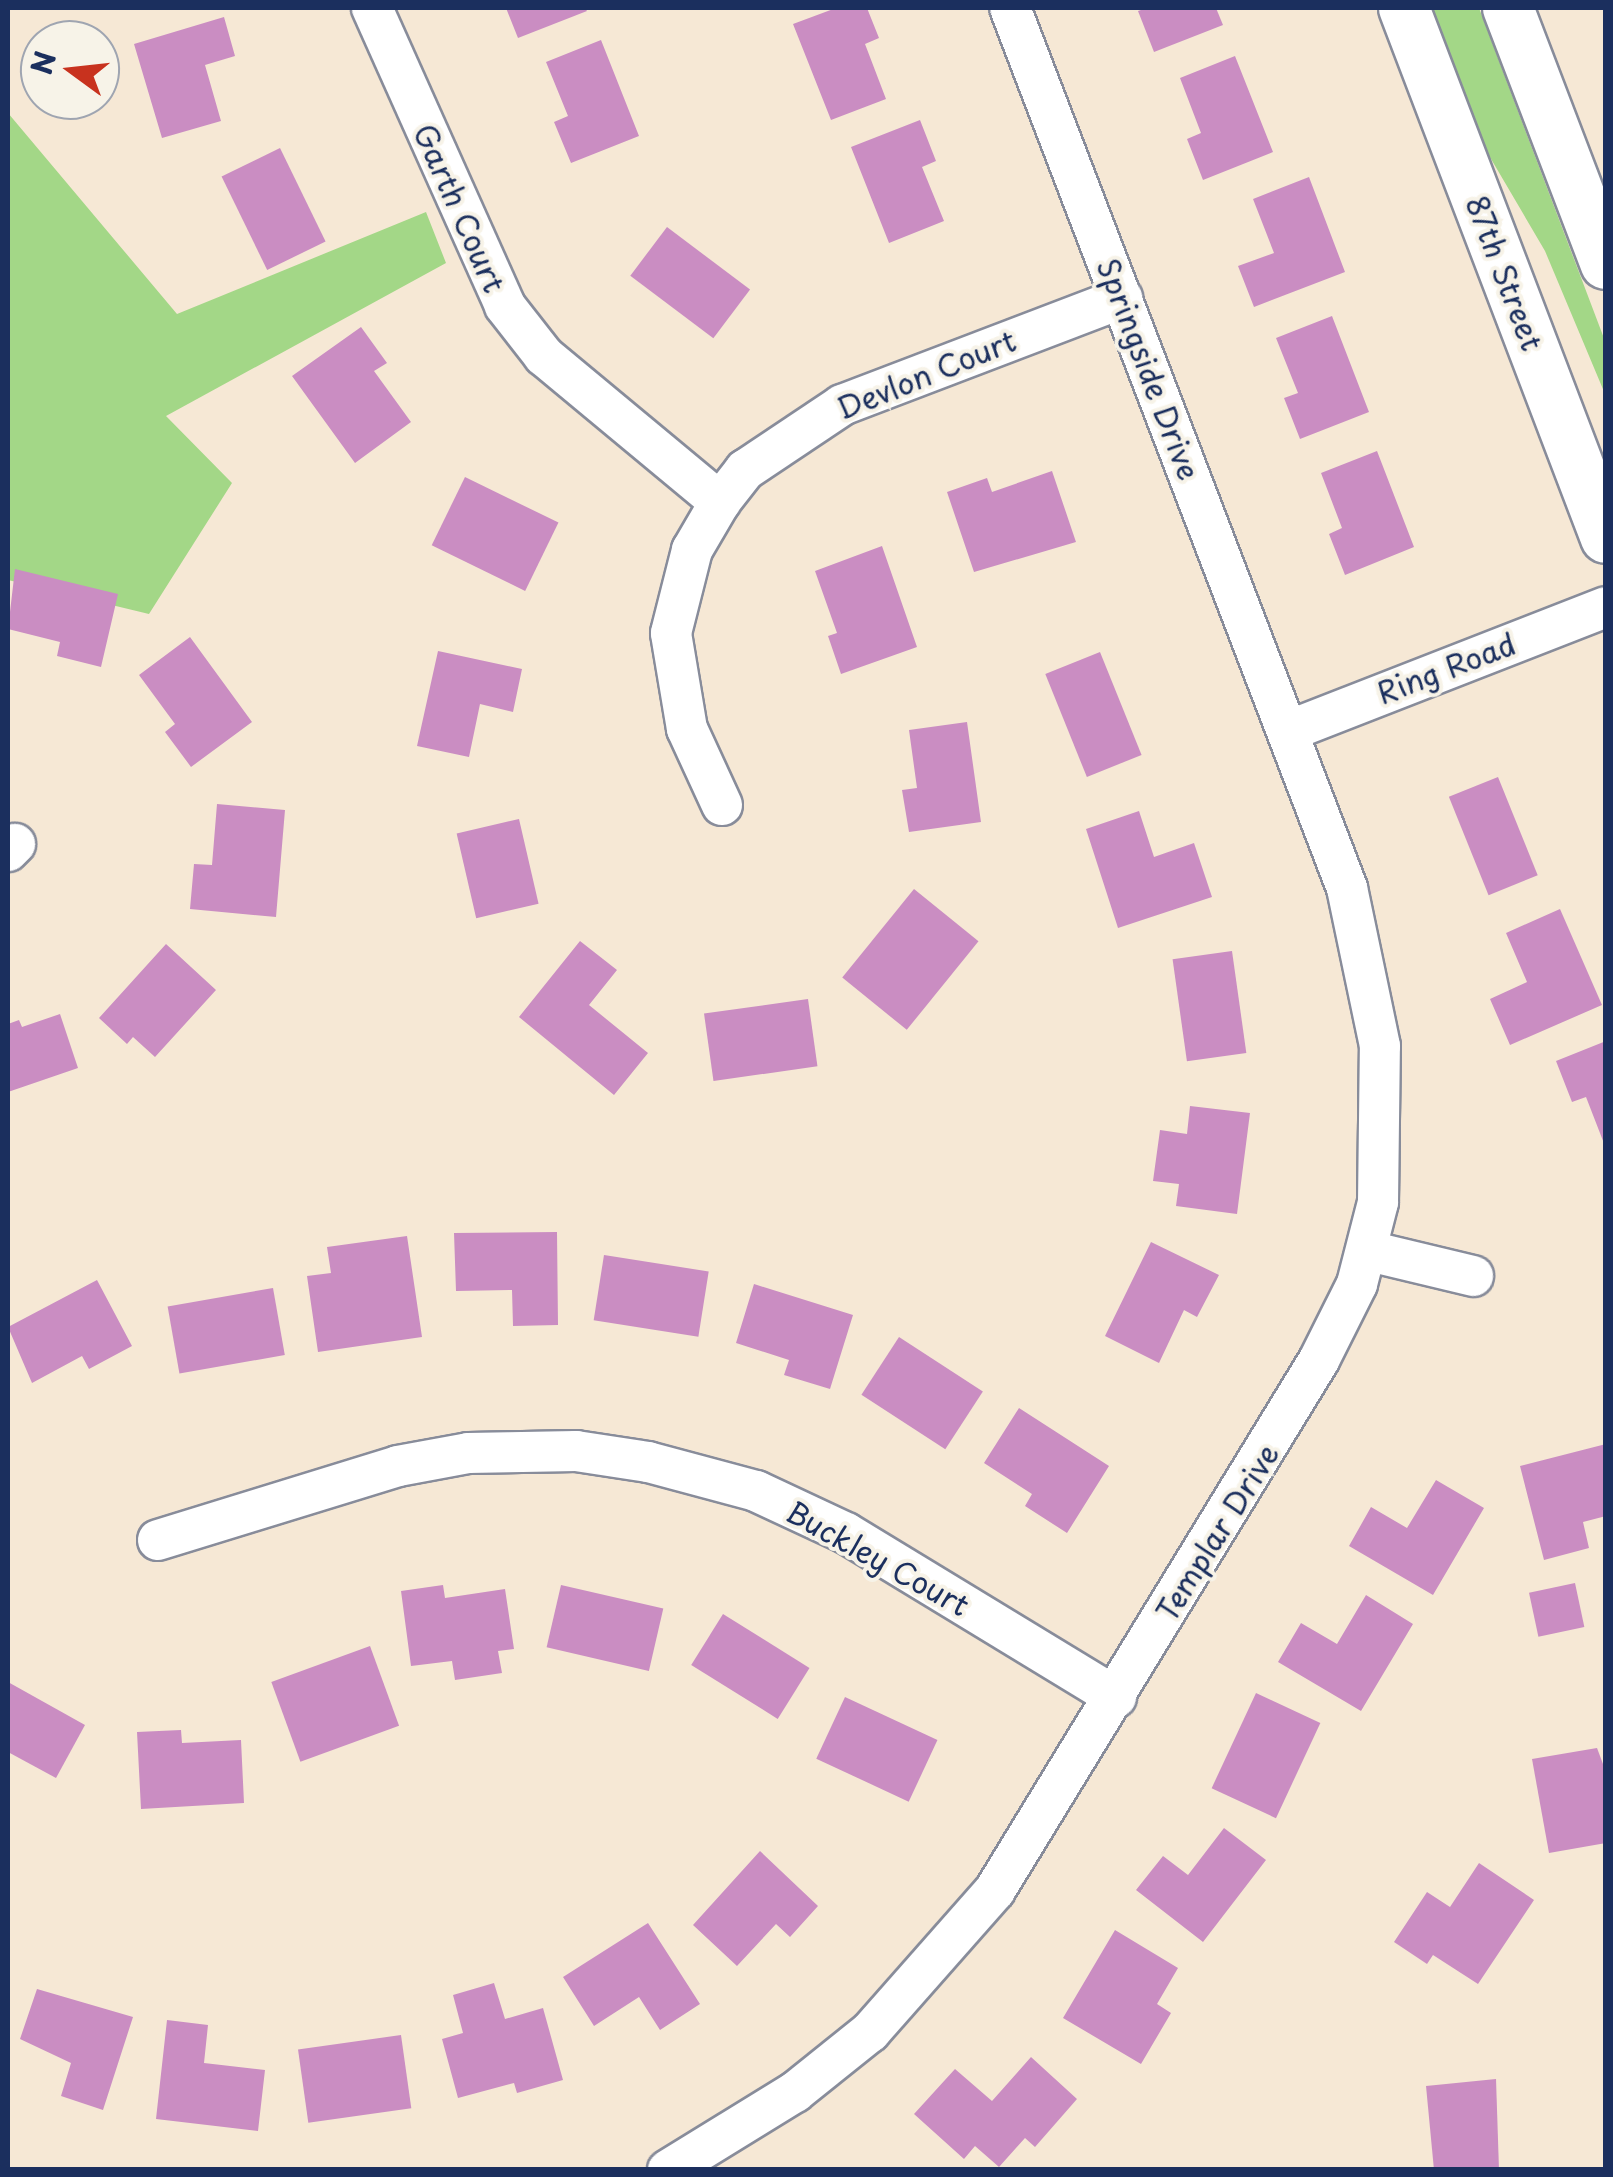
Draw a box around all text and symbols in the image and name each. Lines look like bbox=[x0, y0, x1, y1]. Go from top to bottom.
north arrow bbox=[20, 20, 120, 120]
text: N bbox=[19, 46, 66, 79]
street label: Garth Court bbox=[407, 119, 513, 297]
street label: 87th Street bbox=[1459, 190, 1551, 356]
street label: Springside Drive bbox=[1090, 253, 1208, 485]
street label: Devlon Court bbox=[831, 322, 1021, 426]
street label: Ring Road bbox=[1372, 625, 1520, 711]
street label: Templar Drive bbox=[1148, 1437, 1286, 1627]
street label: Buckley Court bbox=[779, 1492, 977, 1624]

